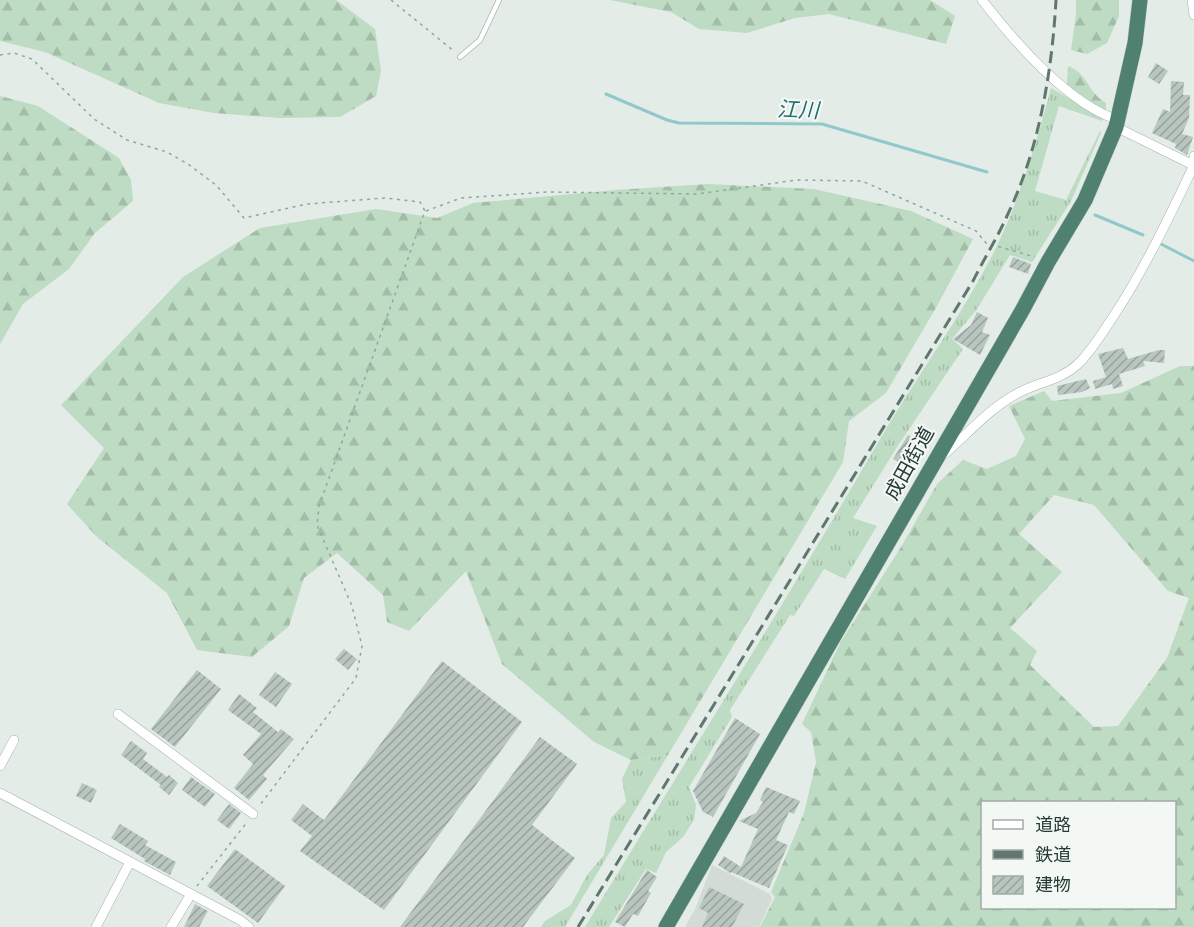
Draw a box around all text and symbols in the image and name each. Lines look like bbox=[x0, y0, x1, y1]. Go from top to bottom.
water label: 江川 bbox=[777, 96, 821, 123]
street label: 成田街道 bbox=[879, 422, 939, 504]
legend bbox=[981, 801, 1176, 909]
text: 道路 bbox=[1035, 814, 1071, 835]
text: 鉄道 bbox=[1035, 844, 1071, 865]
text: 建物 bbox=[1035, 874, 1071, 895]

